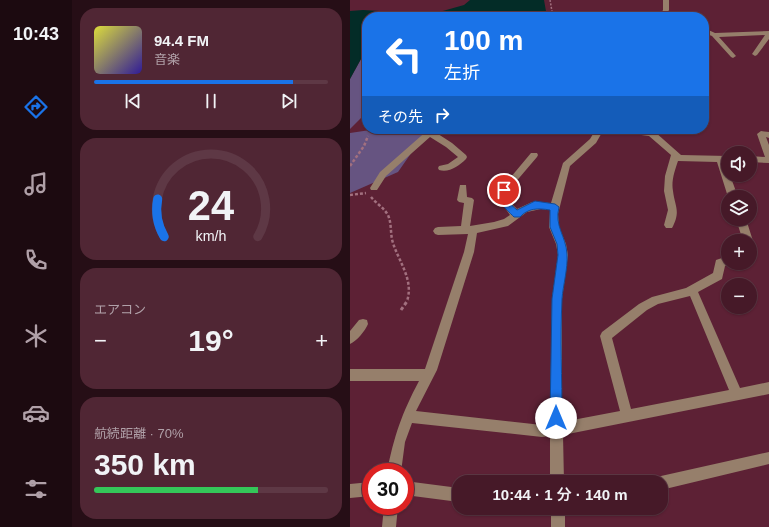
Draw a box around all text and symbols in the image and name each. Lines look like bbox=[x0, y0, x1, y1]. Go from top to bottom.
text: 10:43 bbox=[13, 24, 59, 44]
text: 100 m bbox=[444, 25, 523, 56]
icon: left bbox=[378, 28, 430, 80]
text: 94.4 FM bbox=[154, 32, 209, 49]
text: 音楽 bbox=[154, 52, 180, 67]
text: 左折 bbox=[444, 63, 480, 83]
icon: previous bbox=[122, 90, 144, 112]
icon: pause bbox=[200, 90, 222, 112]
icon: next bbox=[278, 90, 300, 112]
icon: directions bbox=[22, 93, 50, 121]
icon: right bbox=[431, 104, 453, 126]
text: その先 bbox=[378, 108, 423, 125]
map controls bbox=[721, 146, 757, 314]
button: sound bbox=[721, 146, 757, 182]
icon: music bbox=[22, 170, 50, 198]
pin bbox=[487, 173, 521, 207]
icon: arrive bbox=[493, 179, 515, 201]
text: 24 bbox=[188, 181, 234, 228]
button: layers bbox=[721, 190, 757, 226]
text: km/h bbox=[196, 227, 227, 243]
button: + bbox=[721, 234, 757, 270]
icon: phone bbox=[22, 246, 50, 274]
button: − bbox=[721, 278, 757, 314]
text: エアコン bbox=[94, 302, 146, 317]
icon: climate bbox=[22, 322, 50, 350]
text: 19° bbox=[188, 324, 234, 357]
text: − bbox=[94, 328, 107, 353]
text: + bbox=[315, 328, 328, 353]
position arrow bbox=[535, 397, 577, 439]
icon: car bbox=[22, 399, 50, 427]
text: 航続距離 · 70% bbox=[94, 426, 184, 441]
text: 350 km bbox=[94, 448, 196, 481]
speed limit sign: 30 bbox=[362, 463, 414, 515]
icon: filters bbox=[22, 475, 50, 503]
text: 10:44 · 1 分 · 140 m bbox=[492, 486, 628, 503]

